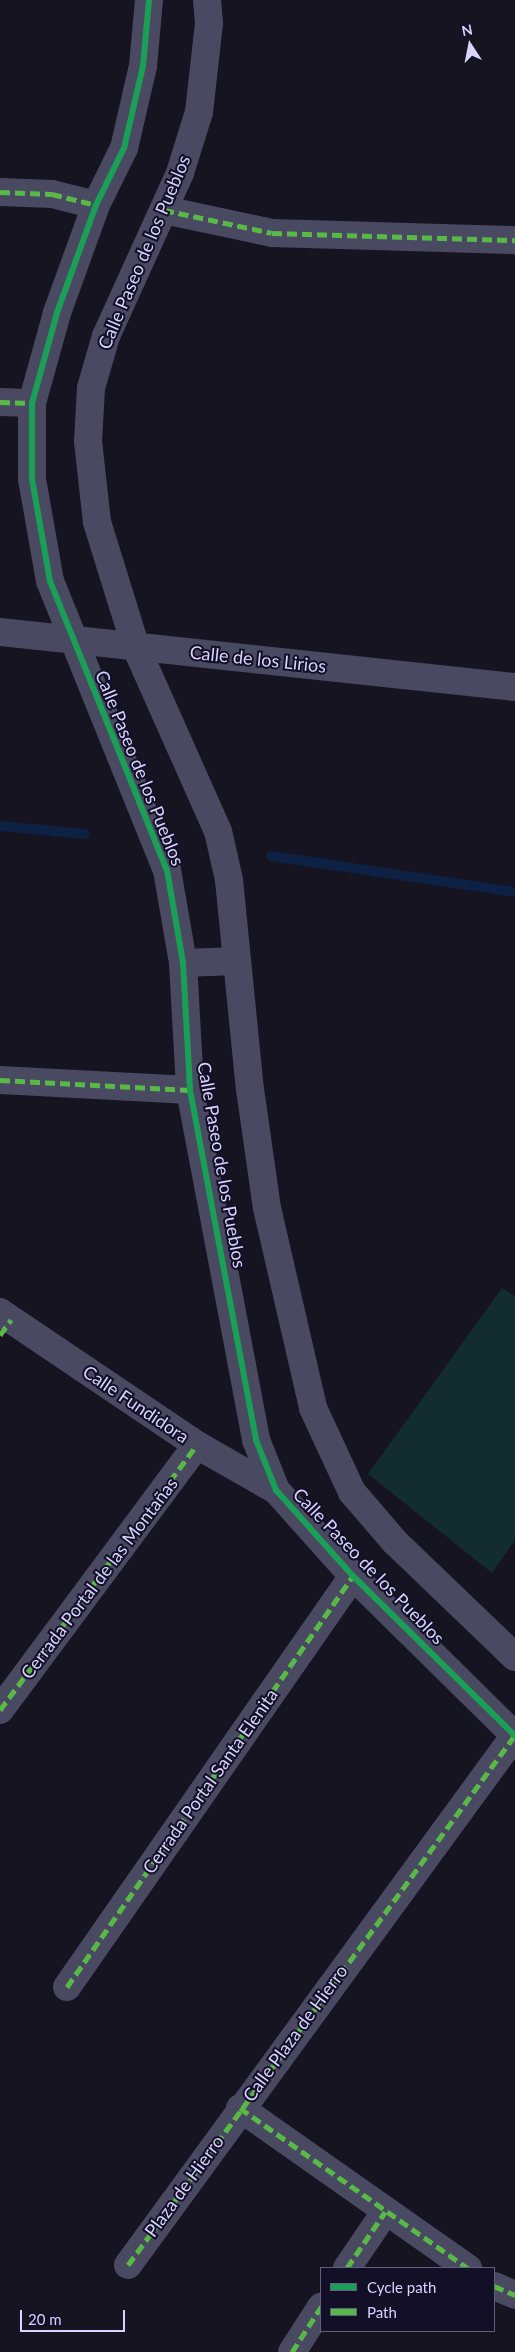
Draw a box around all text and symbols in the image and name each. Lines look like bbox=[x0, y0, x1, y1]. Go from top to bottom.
north arrow bbox=[445, 20, 495, 70]
text: N bbox=[460, 20, 474, 39]
street label: Calle Paseo de los Pueblos bbox=[93, 152, 195, 352]
street label: Calle de los Lirios bbox=[189, 641, 327, 677]
street label: Calle Paseo de los Pueblos bbox=[91, 667, 189, 869]
street label: Calle Paseo de los Pueblos bbox=[193, 1060, 251, 1270]
street label: Calle Fundidora bbox=[79, 1361, 193, 1447]
street label: Cerrada Portal de las Montañas bbox=[16, 1473, 182, 1683]
street label: Calle Paseo de los Pueblos bbox=[289, 1483, 449, 1649]
street label: Cerrada Portal Santa Elenita bbox=[138, 1684, 282, 1878]
street label: Calle Plaza de Hierro bbox=[238, 1960, 352, 2106]
street label: Plaza de Hierro bbox=[140, 2131, 228, 2241]
legend bbox=[320, 2267, 495, 2332]
text: Cycle path bbox=[367, 2278, 436, 2296]
scale bar bbox=[22, 2300, 128, 2332]
text: Path bbox=[367, 2303, 397, 2321]
text: 20 m bbox=[28, 2310, 62, 2328]

